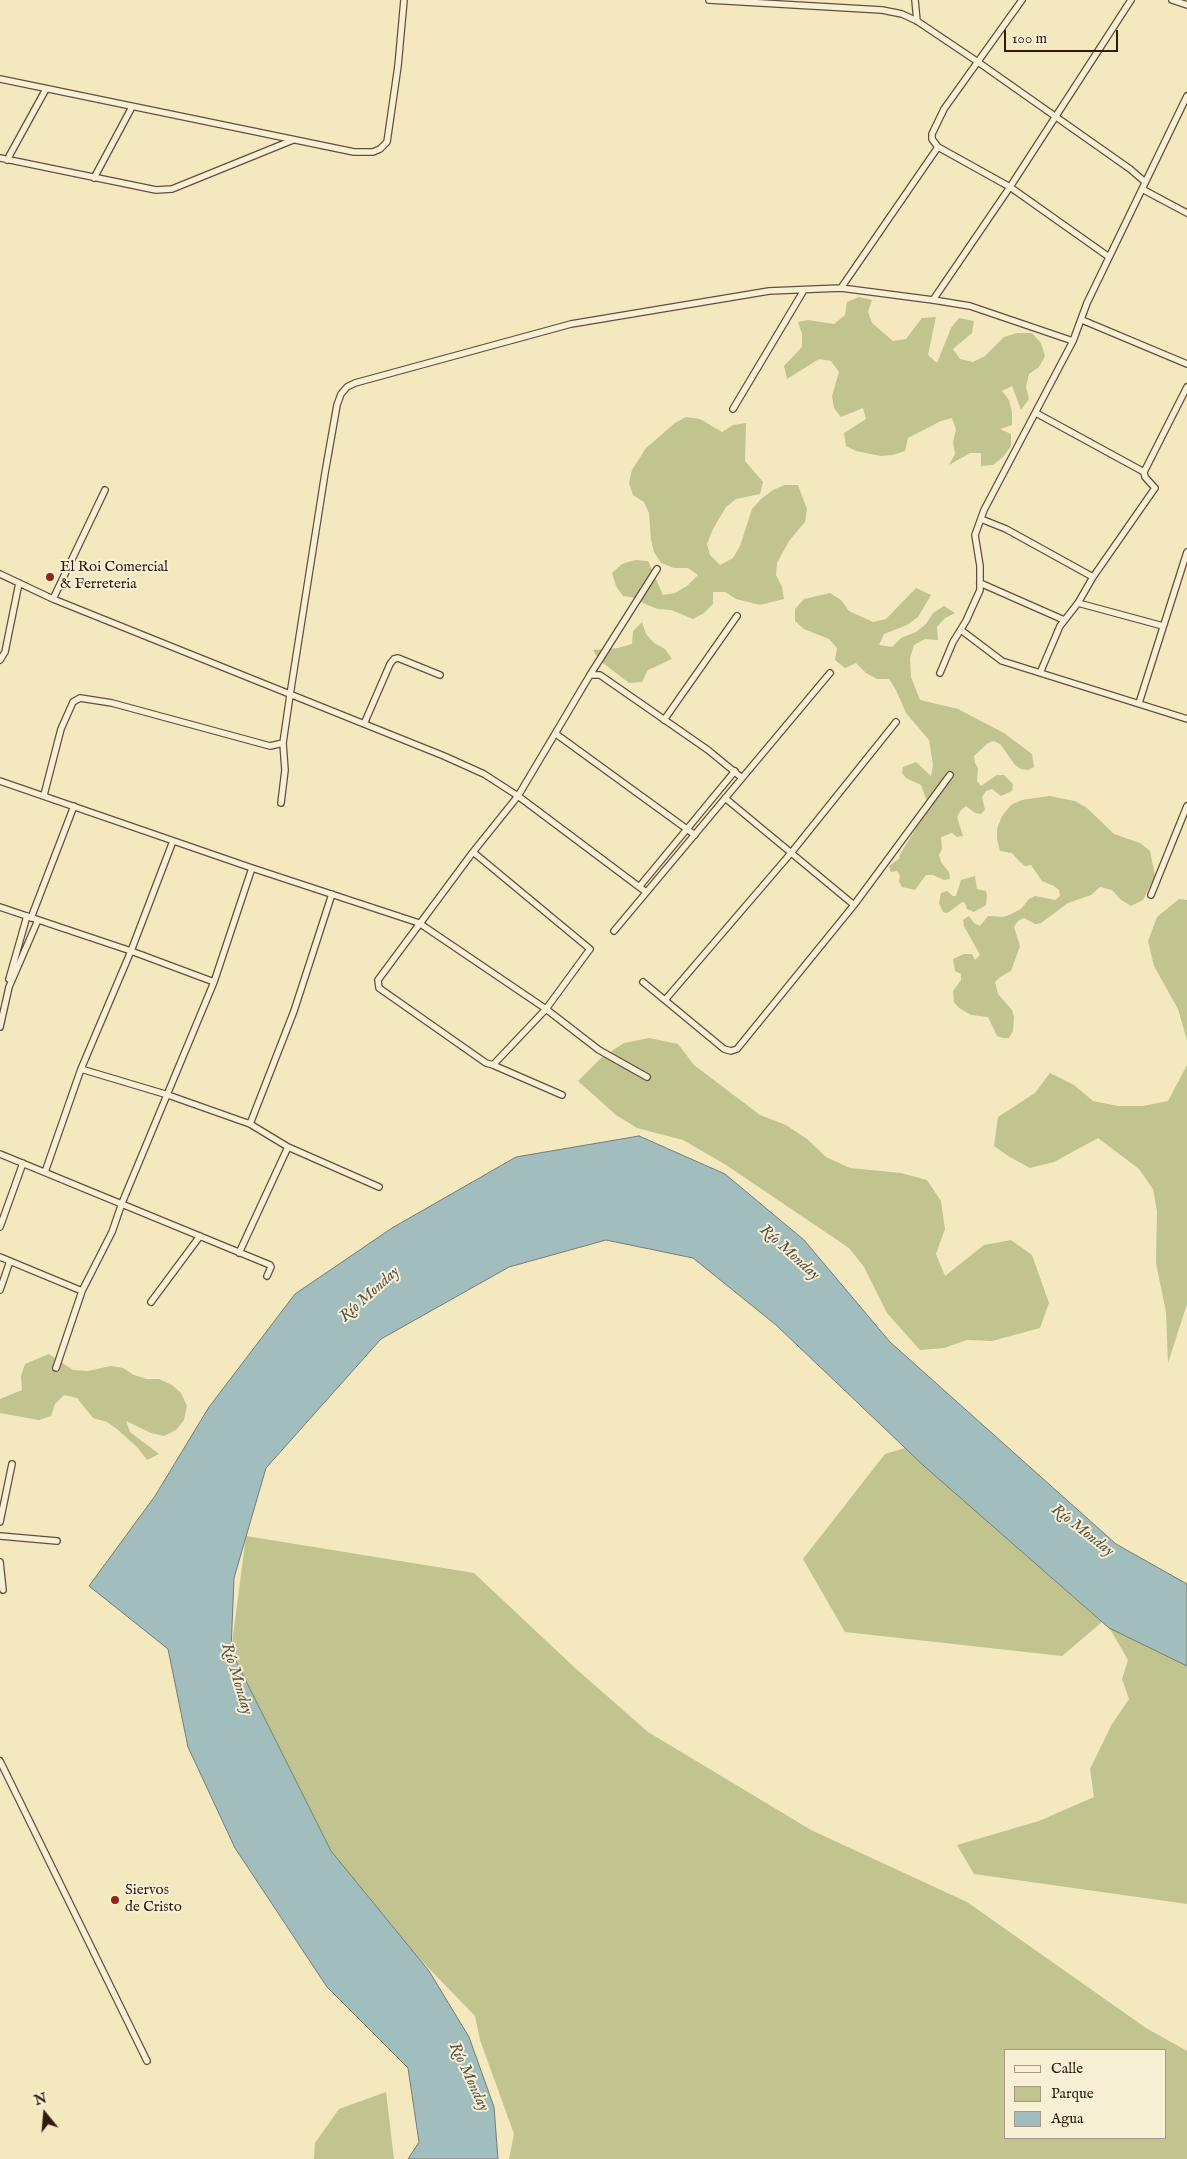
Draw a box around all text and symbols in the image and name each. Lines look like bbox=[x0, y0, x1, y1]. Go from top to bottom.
scale bar bbox=[1007, 20, 1121, 52]
text: 100 m bbox=[1012, 29, 1047, 48]
place label: El Roi Comercial & Ferreteria bbox=[60, 559, 168, 594]
marker: El Roi Comercial & Ferreteria bbox=[44, 571, 56, 583]
water label: Río Monday bbox=[755, 1221, 823, 1285]
water label: Río Monday bbox=[336, 1263, 404, 1327]
water label: Río Monday bbox=[1047, 1501, 1117, 1561]
water label: Río Monday bbox=[216, 1641, 256, 1717]
place label: Siervos de Cristo bbox=[125, 1882, 182, 1917]
marker: Siervos de Cristo bbox=[109, 1894, 121, 1906]
water label: Río Monday bbox=[444, 2039, 492, 2115]
legend bbox=[1004, 2049, 1167, 2139]
text: Calle bbox=[1051, 2059, 1083, 2078]
text: Parque bbox=[1051, 2084, 1094, 2103]
north arrow bbox=[20, 2089, 70, 2139]
text: N bbox=[32, 2089, 49, 2110]
text: Agua bbox=[1051, 2109, 1084, 2128]

